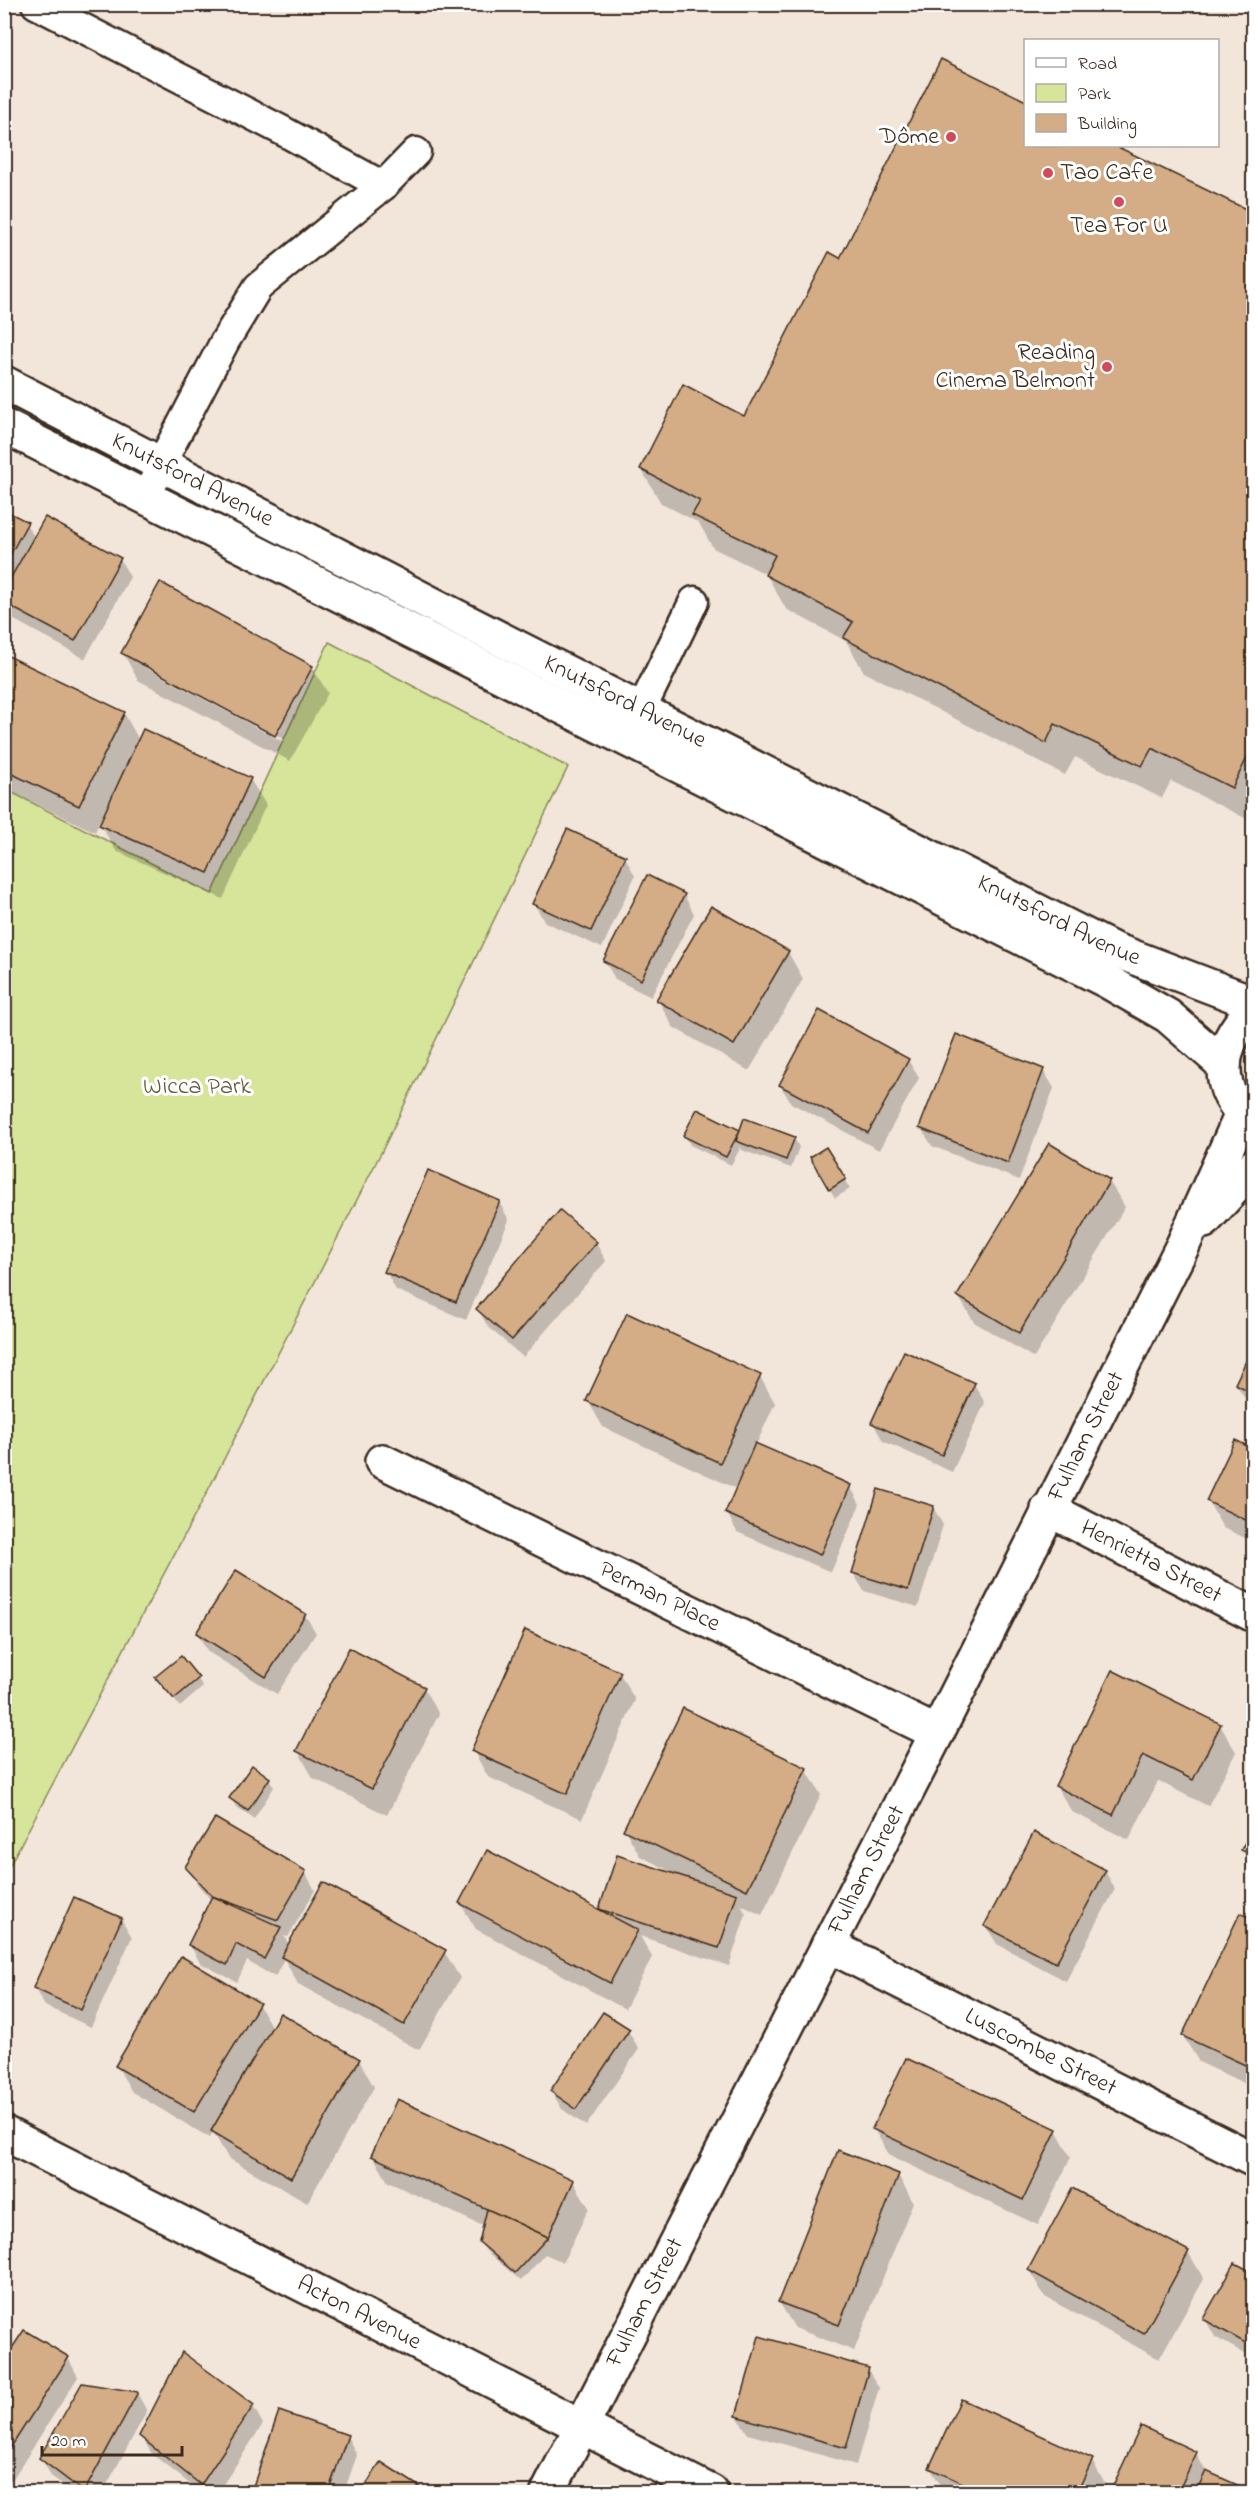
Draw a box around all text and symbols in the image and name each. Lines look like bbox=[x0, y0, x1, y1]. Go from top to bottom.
legend bbox=[1024, 39, 1219, 147]
text: Road bbox=[1078, 52, 1117, 78]
text: Park bbox=[1078, 82, 1111, 108]
text: Building bbox=[1077, 112, 1137, 139]
place label: Dôme bbox=[879, 120, 939, 155]
marker: Dôme bbox=[944, 130, 958, 144]
place label: Tao Cafe bbox=[1060, 156, 1153, 191]
marker: Tao Cafe bbox=[1041, 166, 1055, 180]
marker: Tea For U bbox=[1112, 195, 1126, 209]
place label: Tea For U bbox=[1070, 209, 1168, 244]
place label: Reading Cinema Belmont bbox=[935, 336, 1095, 399]
marker: Reading Cinema Belmont bbox=[1100, 360, 1114, 374]
street label: Knutsford Avenue bbox=[105, 424, 280, 537]
street label: Knutsford Avenue bbox=[537, 646, 712, 758]
street label: Knutsford Avenue bbox=[971, 866, 1146, 976]
park label: Wicca Park bbox=[143, 1070, 251, 1105]
street label: Fulham Street bbox=[1039, 1366, 1134, 1508]
street label: Henrietta Street bbox=[1074, 1511, 1228, 1613]
street label: Perman Place bbox=[593, 1552, 726, 1642]
street label: Fulham Street bbox=[819, 1799, 915, 1942]
street label: Luscombe Street bbox=[958, 1999, 1123, 2105]
street label: Fulham Street bbox=[597, 2232, 693, 2374]
street label: Acton Avenue bbox=[290, 2267, 427, 2360]
scale bar bbox=[42, 2419, 182, 2457]
text: 20 m bbox=[51, 2429, 86, 2455]

